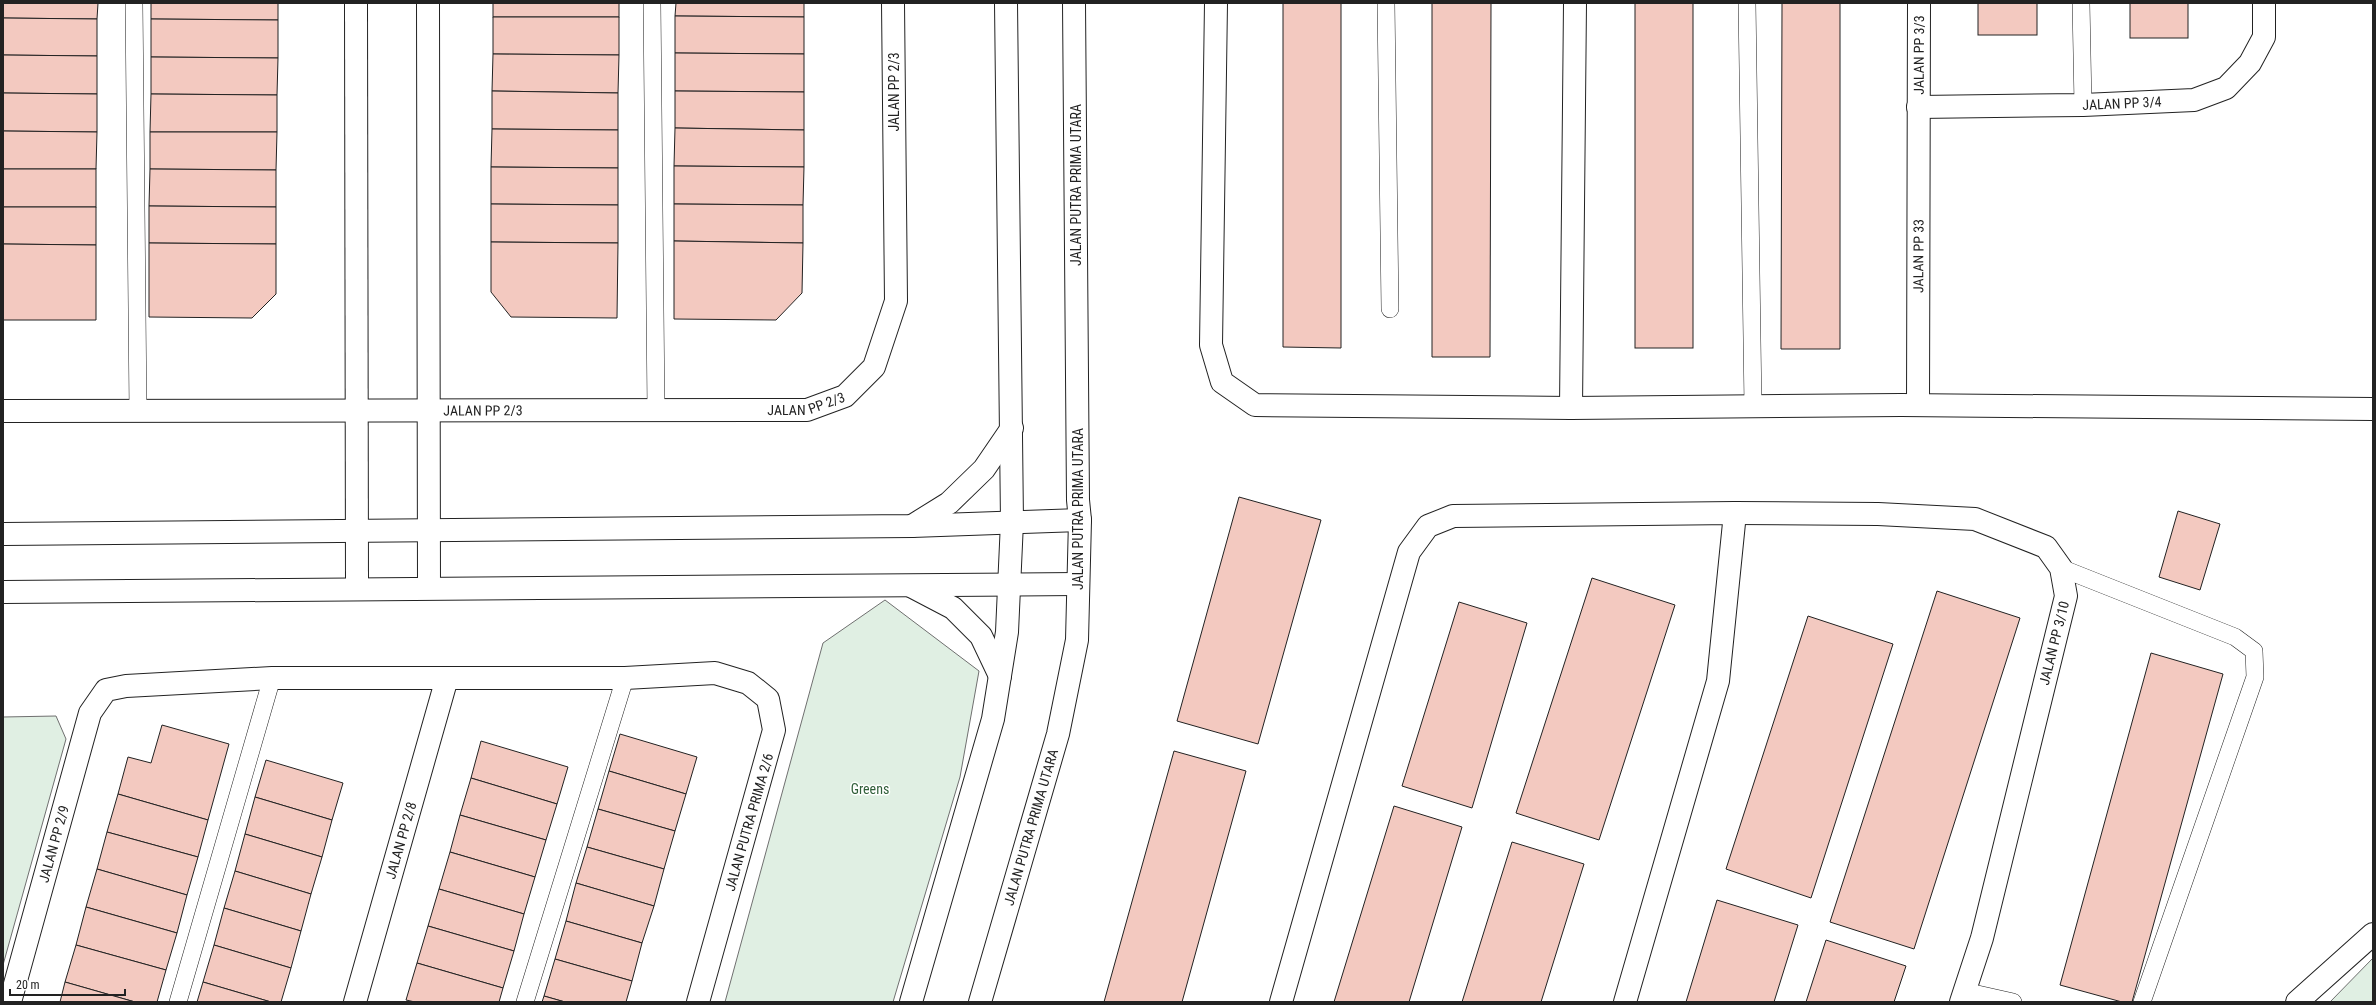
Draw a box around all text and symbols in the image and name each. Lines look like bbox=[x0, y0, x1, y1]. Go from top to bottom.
street label: JALAN PP 3/3 bbox=[1911, 15, 1927, 95]
street label: JALAN PP 2/3 bbox=[886, 52, 902, 132]
street label: JALAN PP 3/4 bbox=[2082, 93, 2162, 113]
street label: JALAN PUTRA PRIMA UTARA bbox=[1068, 104, 1084, 266]
street label: JALAN PP 33 bbox=[1910, 219, 1926, 293]
street label: JALAN PP 2/3 bbox=[767, 389, 847, 418]
street label: JALAN PP 2/3 bbox=[443, 402, 523, 418]
street label: JALAN PUTRA PRIMA UTARA bbox=[1070, 428, 1086, 590]
street label: JALAN PP 3/10 bbox=[2036, 599, 2072, 687]
street label: JALAN PUTRA PRIMA UTARA bbox=[1001, 747, 1061, 907]
street label: JALAN PUTRA PRIMA 2/6 bbox=[722, 751, 776, 893]
park label: Greens bbox=[851, 781, 889, 797]
street label: JALAN PP 2/8 bbox=[382, 800, 419, 881]
street label: JALAN PP 2/9 bbox=[35, 804, 72, 884]
scale bar bbox=[10, 971, 125, 997]
text: 20 m bbox=[16, 978, 40, 992]

